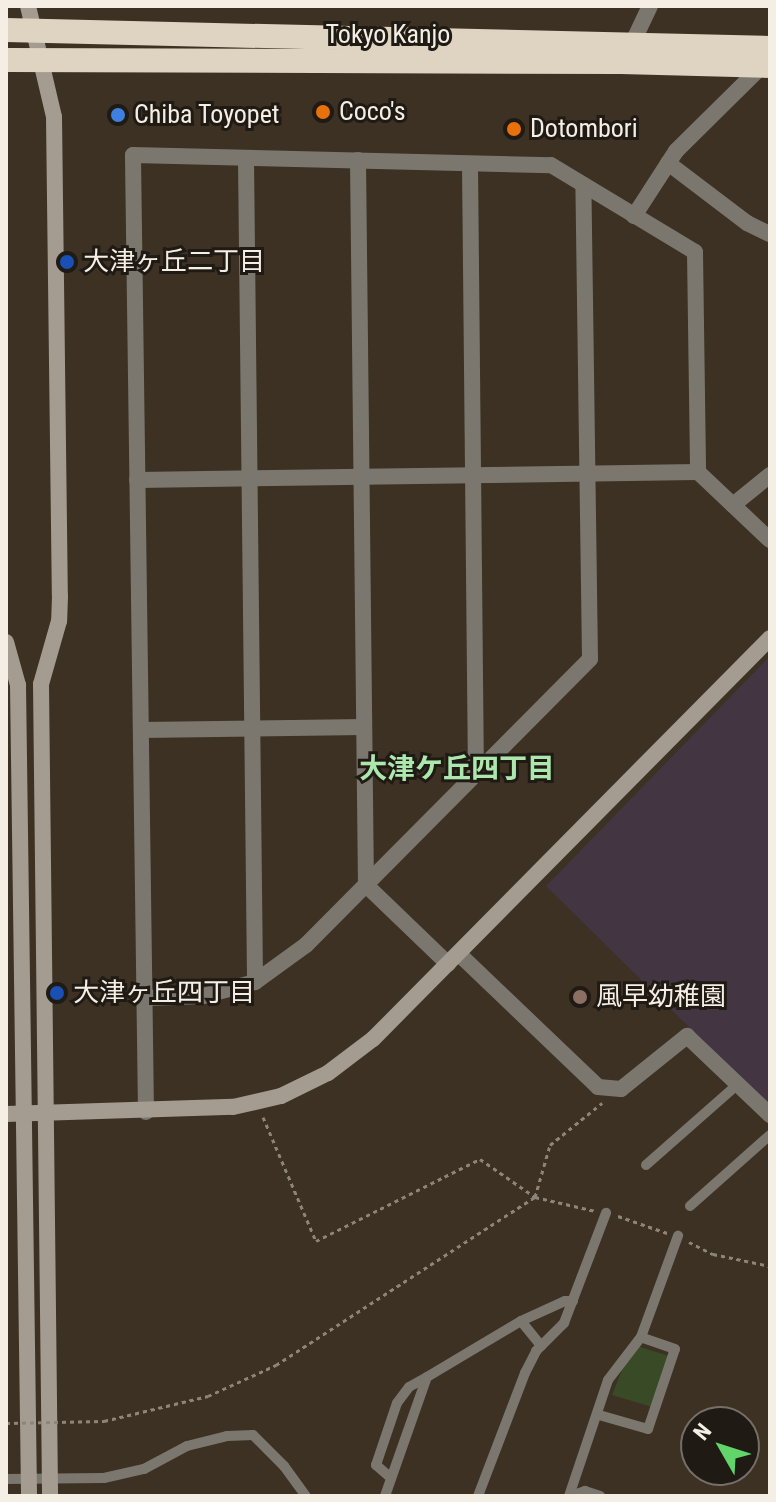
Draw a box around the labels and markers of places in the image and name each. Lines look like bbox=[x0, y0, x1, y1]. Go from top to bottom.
place label: Coco's bbox=[339, 96, 406, 128]
place label: Chiba Toyopet bbox=[134, 99, 280, 131]
marker: Coco's bbox=[314, 103, 332, 121]
marker: Chiba Toyopet bbox=[109, 106, 127, 124]
place label: Dotombori bbox=[530, 113, 638, 145]
marker: Dotombori bbox=[505, 120, 523, 138]
place label: 大津ヶ丘二丁目 bbox=[83, 246, 265, 278]
marker: 大津ヶ丘二丁目 bbox=[58, 253, 76, 271]
place label: 大津ヶ丘四丁目 bbox=[73, 977, 255, 1009]
place label: 風早幼稚園 bbox=[596, 981, 726, 1013]
marker: 大津ヶ丘四丁目 bbox=[48, 984, 66, 1002]
marker: 風早幼稚園 bbox=[571, 988, 589, 1006]

